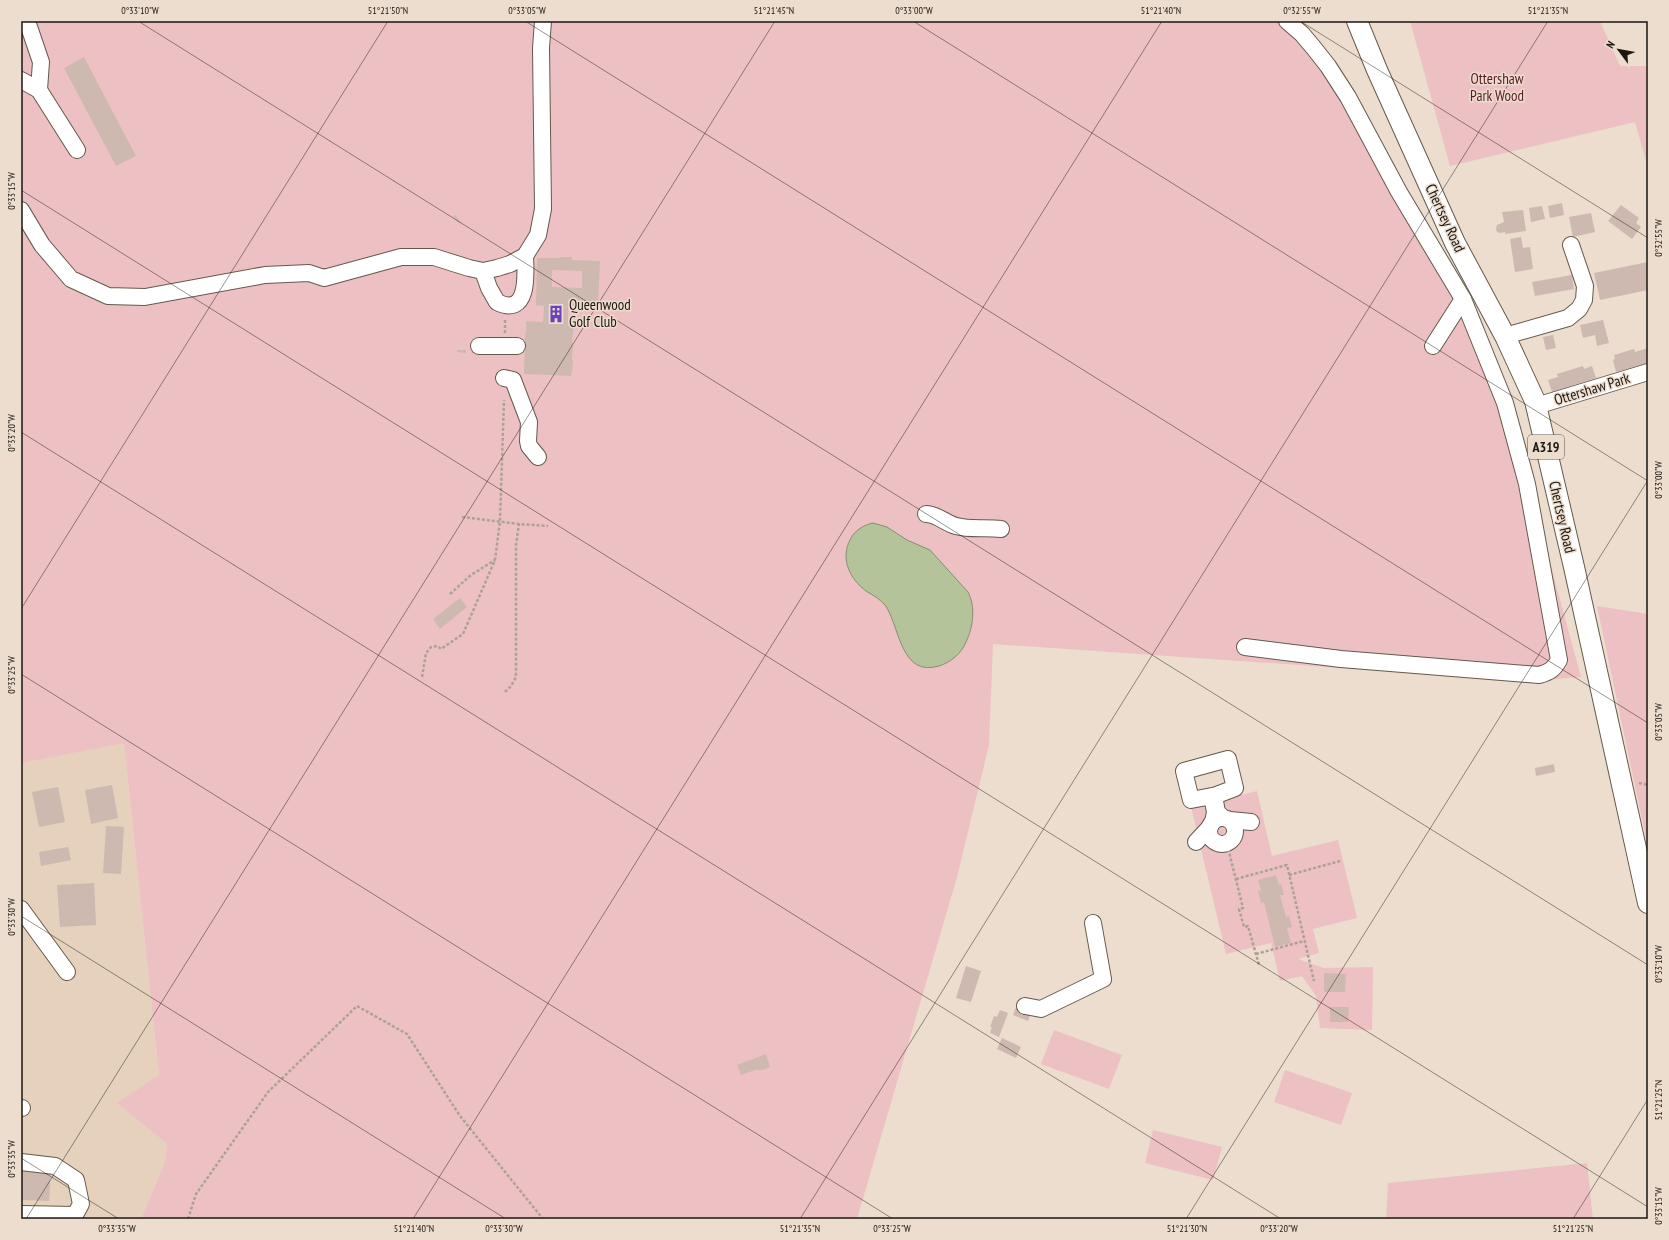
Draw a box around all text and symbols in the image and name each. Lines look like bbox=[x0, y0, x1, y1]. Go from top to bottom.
text: 0°33'10"W bbox=[121, 4, 159, 17]
text: 51°21'50"N bbox=[368, 4, 408, 17]
text: 0°33'05"W bbox=[508, 4, 546, 17]
text: 51°21'45"N bbox=[754, 4, 794, 17]
text: 0°33'00"W bbox=[895, 4, 933, 17]
text: 51°21'40"N bbox=[1141, 4, 1181, 17]
text: 0°32'55"W bbox=[1283, 4, 1321, 17]
text: 51°21'35"N bbox=[1528, 4, 1568, 17]
north arrow bbox=[1599, 30, 1639, 70]
text: N bbox=[1603, 38, 1618, 51]
park label: Ottershaw Park Wood bbox=[1470, 69, 1524, 105]
text: 0°33'15"W bbox=[5, 172, 18, 210]
street label: Chertsey Road bbox=[1421, 181, 1470, 255]
text: 0°32'55"W bbox=[1652, 219, 1665, 257]
place label: Queenwood Golf Club bbox=[569, 295, 631, 331]
building icon: Queenwood Golf Club bbox=[546, 304, 566, 324]
street label: Ottershaw Park bbox=[1552, 368, 1632, 409]
text: 0°33'20"W bbox=[5, 414, 18, 452]
road number: A319 bbox=[1528, 435, 1564, 459]
text: 0°33'00"W bbox=[1652, 461, 1665, 499]
street label: Chertsey Road bbox=[1545, 479, 1580, 555]
text: 0°33'25"W bbox=[5, 656, 18, 694]
text: 0°33'05"W bbox=[1652, 703, 1665, 741]
text: 0°33'30"W bbox=[5, 898, 18, 936]
text: 0°33'10"W bbox=[1652, 945, 1665, 983]
text: 51°21'25"N bbox=[1652, 1080, 1665, 1120]
text: 0°33'35"W bbox=[5, 1140, 18, 1178]
text: 0°33'15"W bbox=[1652, 1187, 1665, 1225]
text: 0°33'35"W bbox=[98, 1222, 136, 1235]
text: 51°21'40"N bbox=[394, 1222, 434, 1235]
text: 0°33'30"W bbox=[485, 1222, 523, 1235]
text: 51°21'35"N bbox=[780, 1222, 820, 1235]
text: 0°33'25"W bbox=[873, 1222, 911, 1235]
text: 51°21'30"N bbox=[1167, 1222, 1207, 1235]
text: 0°33'20"W bbox=[1260, 1222, 1298, 1235]
text: 51°21'25"N bbox=[1553, 1222, 1593, 1235]

